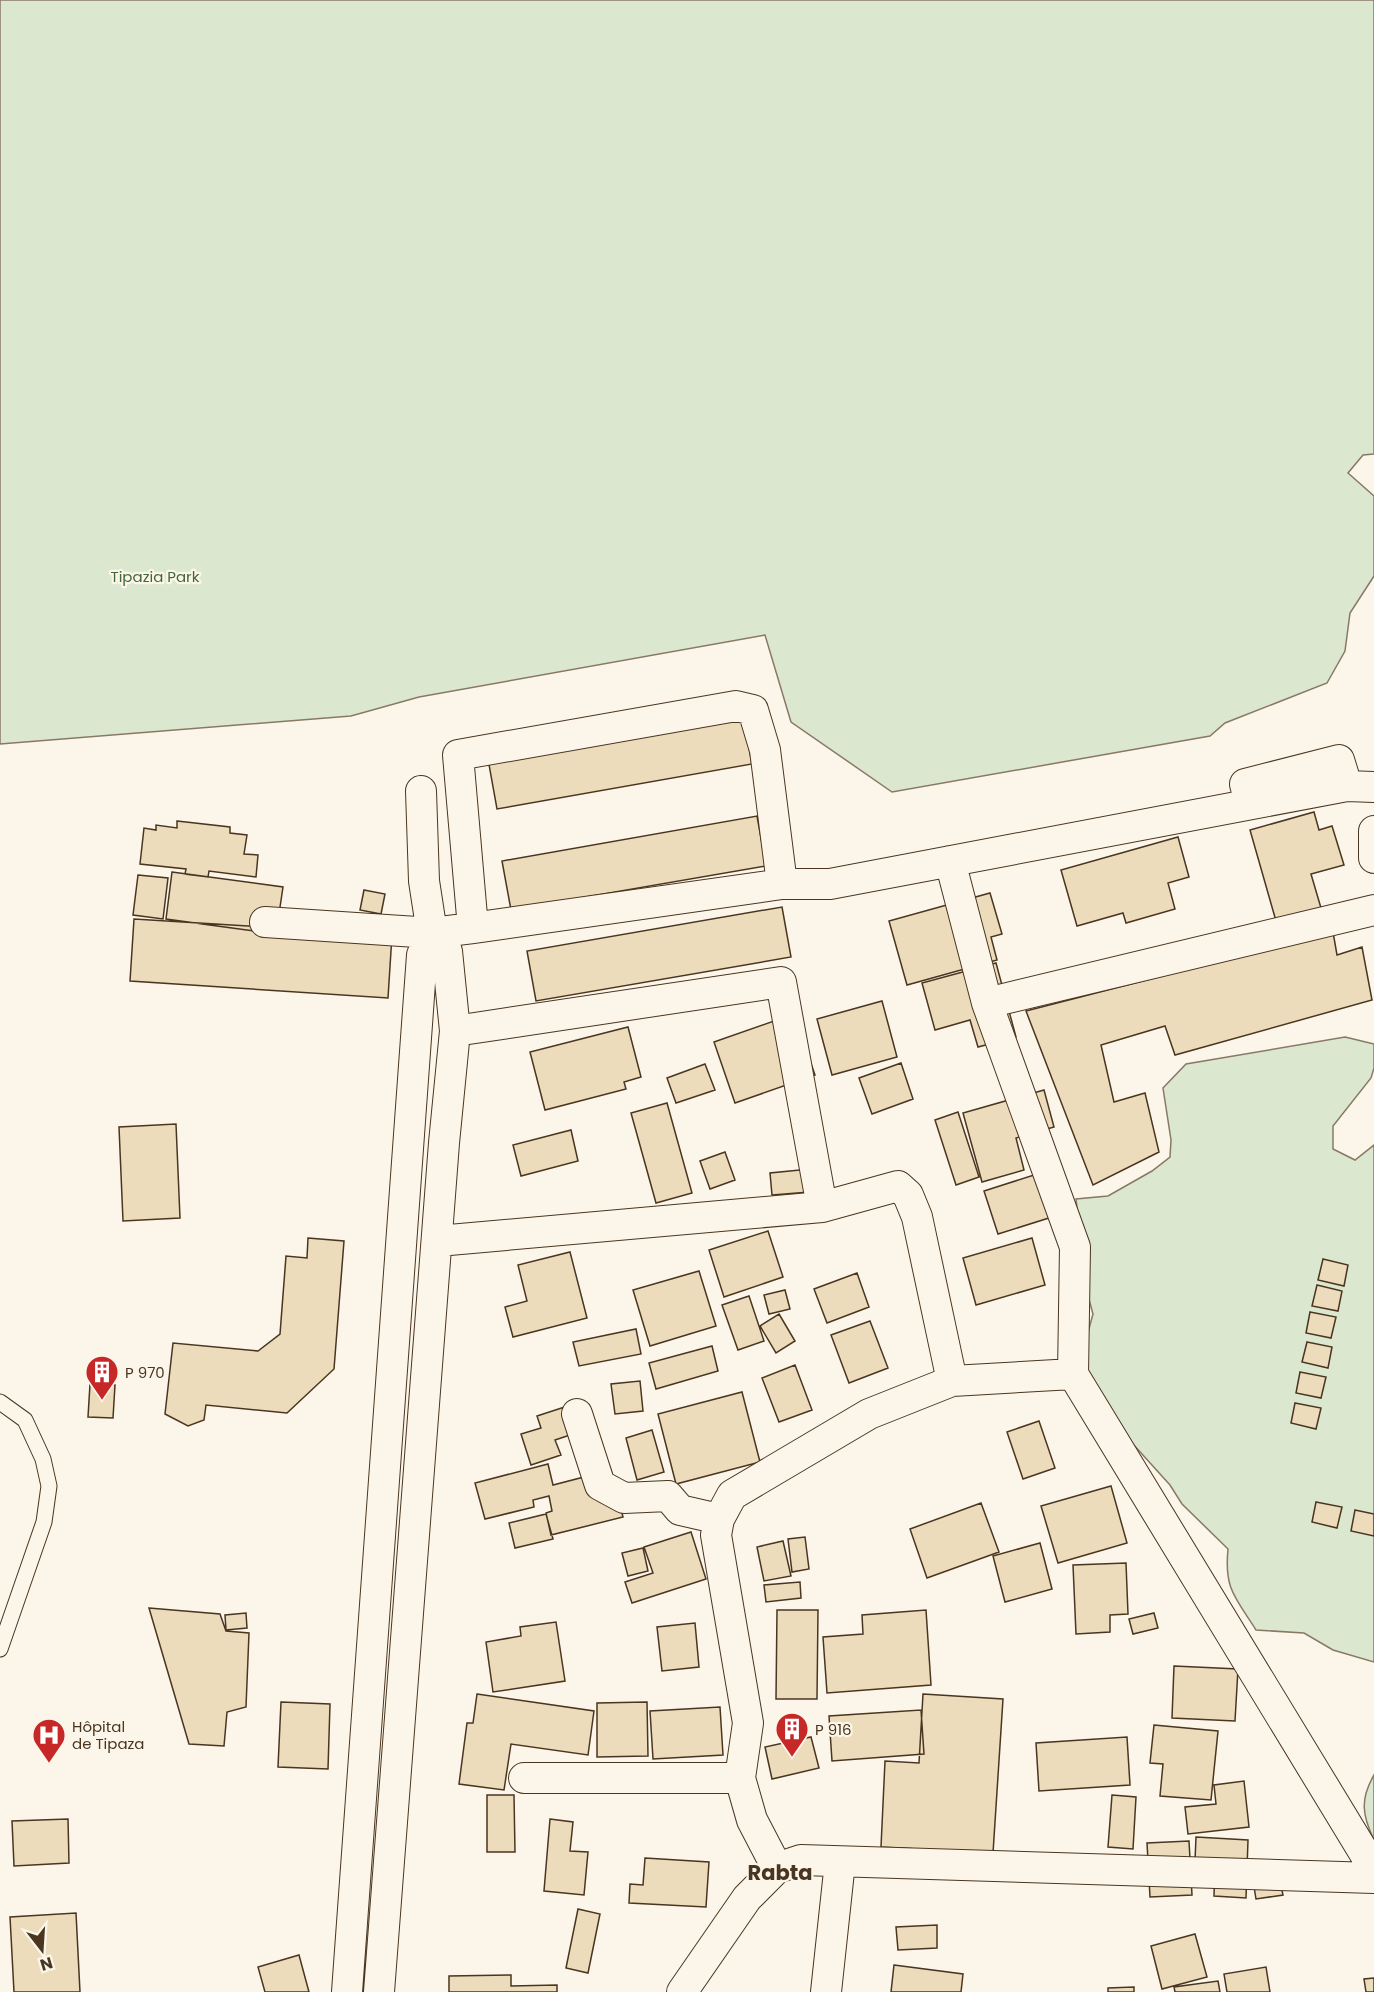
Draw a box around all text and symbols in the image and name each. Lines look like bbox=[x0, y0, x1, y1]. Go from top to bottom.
park label: Tipazia Park bbox=[111, 566, 200, 587]
building icon: P 970 bbox=[84, 1354, 120, 1401]
place label: P 970 bbox=[125, 1362, 165, 1383]
building icon: P 916 bbox=[774, 1711, 810, 1758]
place label: Hôpital de Tipaza bbox=[72, 1716, 145, 1754]
hospital icon: Hôpital de Tipaza bbox=[31, 1717, 67, 1764]
place label: P 916 bbox=[815, 1719, 851, 1740]
district label: Rabta bbox=[748, 1858, 813, 1887]
north arrow bbox=[12, 1920, 72, 1980]
text: N bbox=[37, 1951, 55, 1977]

